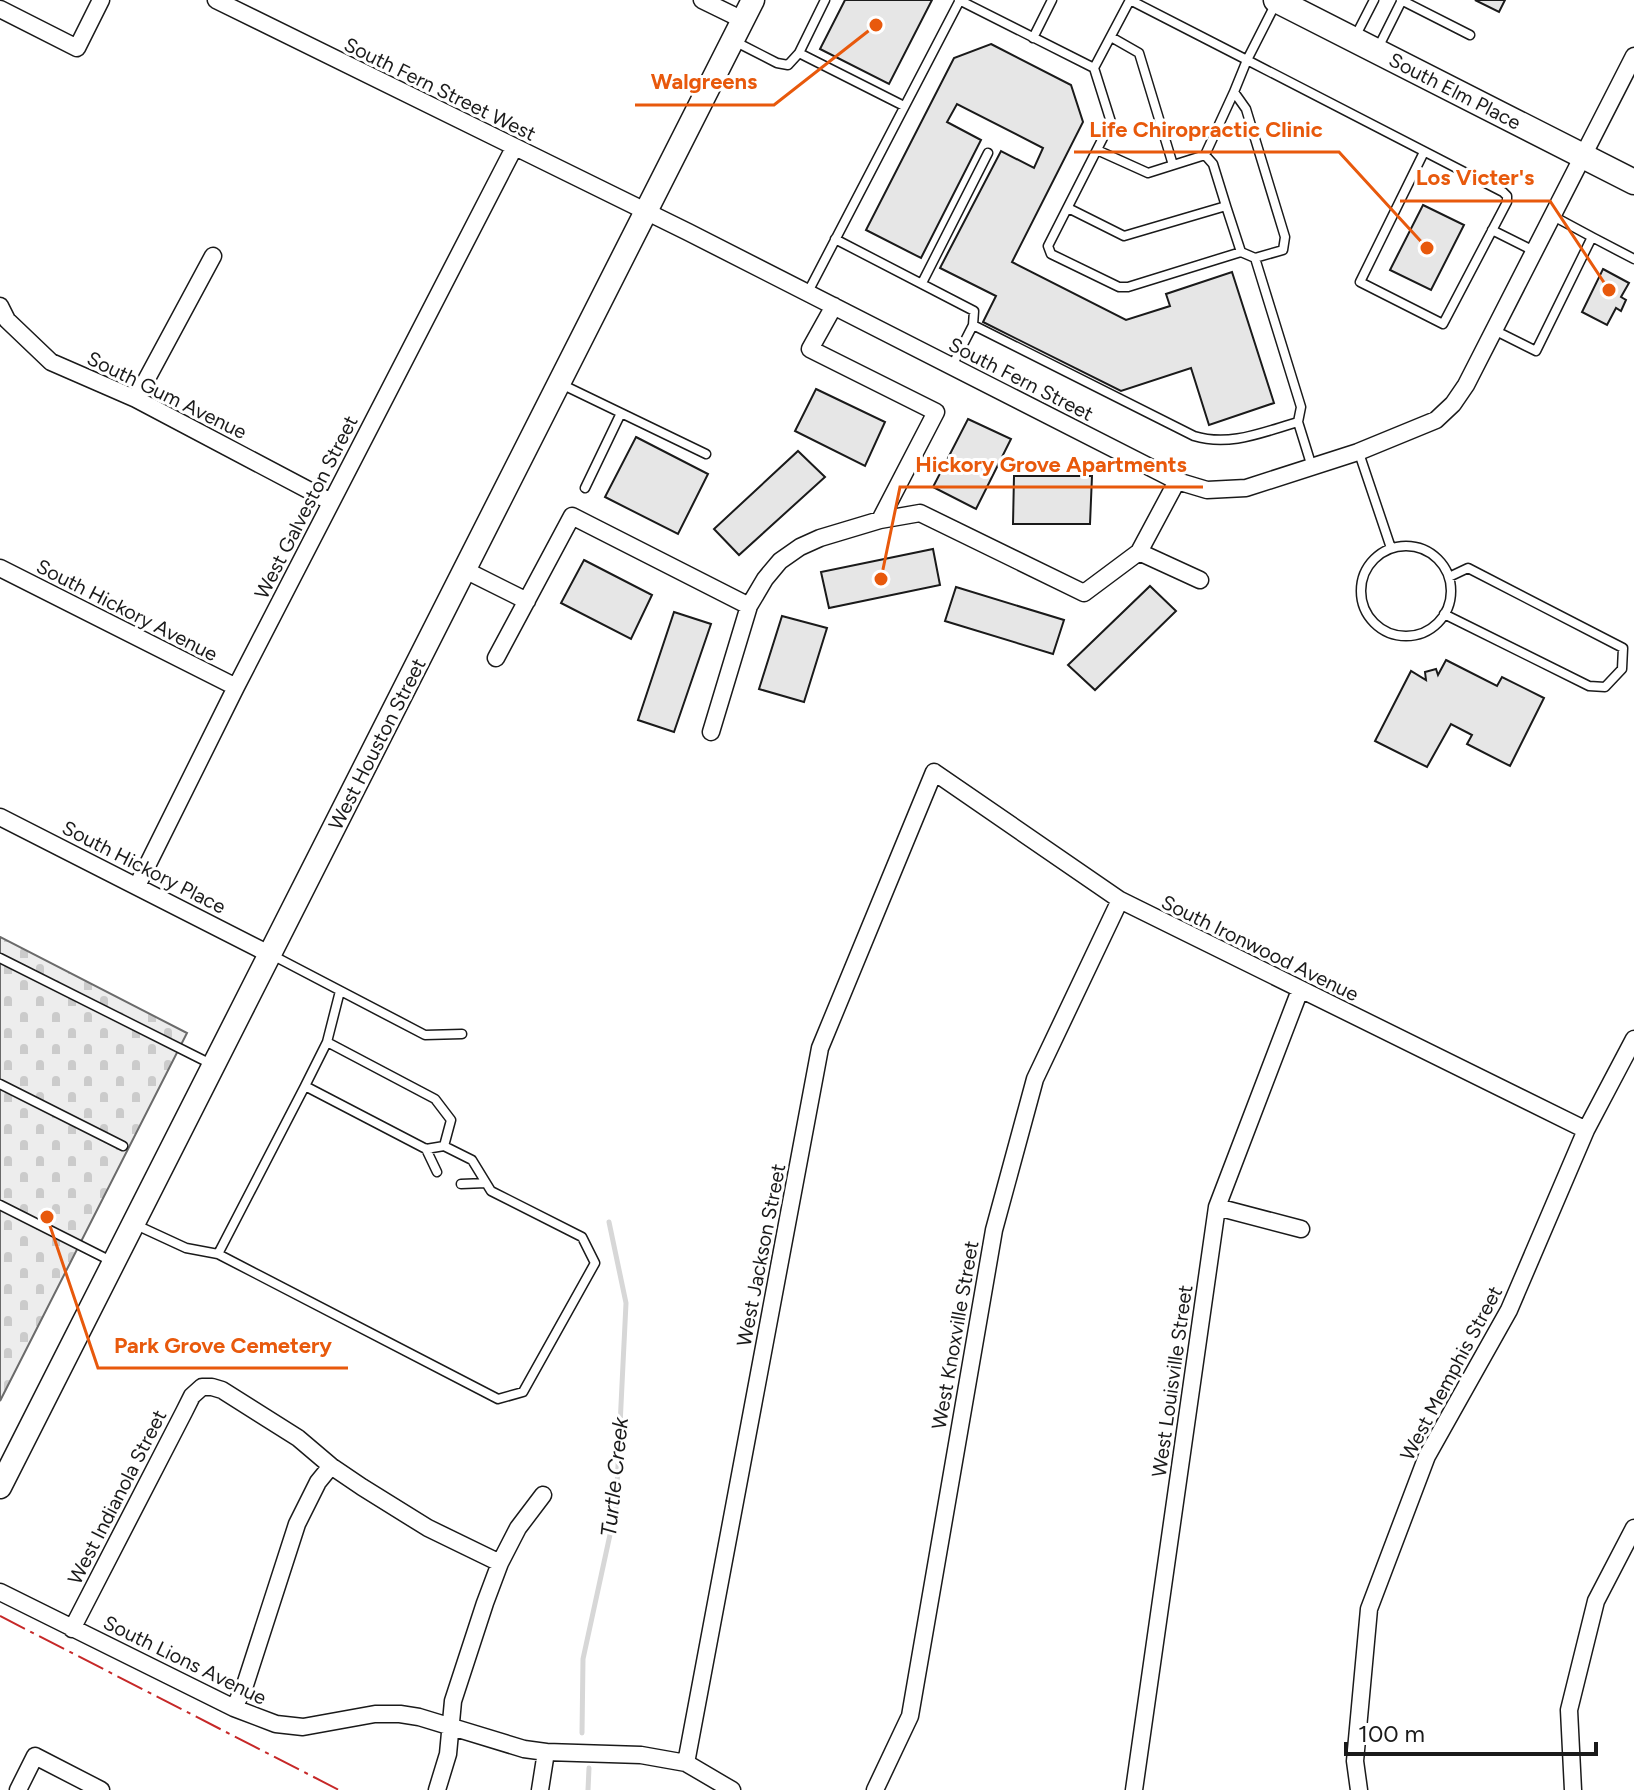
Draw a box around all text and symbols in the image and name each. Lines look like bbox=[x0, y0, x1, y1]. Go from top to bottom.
street label: South Fern Street West bbox=[340, 32, 540, 146]
street label: South Elm Place bbox=[1385, 47, 1525, 135]
callout: Walgreens bbox=[635, 59, 774, 105]
text: Walgreens bbox=[651, 68, 757, 95]
callout: Life Chiropractic Clinic bbox=[1074, 106, 1339, 152]
text: Life Chiropractic Clinic bbox=[1089, 116, 1323, 143]
callout: Los Victer's bbox=[1400, 155, 1550, 201]
text: Los Victer's bbox=[1416, 164, 1534, 191]
street label: South Fern Street bbox=[945, 332, 1097, 426]
street label: South Gum Avenue bbox=[83, 346, 251, 444]
street label: West Galveston Street bbox=[249, 411, 363, 603]
callout: Hickory Grove Apartments bbox=[900, 441, 1203, 487]
text: Hickory Grove Apartments bbox=[915, 451, 1187, 478]
street label: South Hickory Avenue bbox=[32, 554, 222, 666]
street label: West Houston Street bbox=[323, 654, 431, 834]
street label: South Hickory Place bbox=[58, 815, 230, 919]
street label: South Ironwood Avenue bbox=[1157, 890, 1363, 1006]
street label: West Jackson Street bbox=[732, 1162, 790, 1348]
street label: West Knoxville Street bbox=[927, 1239, 983, 1431]
street label: West Memphis Street bbox=[1395, 1282, 1507, 1464]
street label: West Louisville Street bbox=[1147, 1283, 1197, 1479]
callout: Park Grove Cemetery bbox=[98, 1322, 348, 1368]
text: Park Grove Cemetery bbox=[114, 1332, 332, 1359]
street label: West Indianola Street bbox=[63, 1406, 171, 1588]
water label: Turtle Creek bbox=[595, 1415, 634, 1538]
street label: South Lions Avenue bbox=[100, 1610, 270, 1710]
scale bar bbox=[1346, 1706, 1596, 1756]
text: 100 m bbox=[1358, 1719, 1425, 1748]

